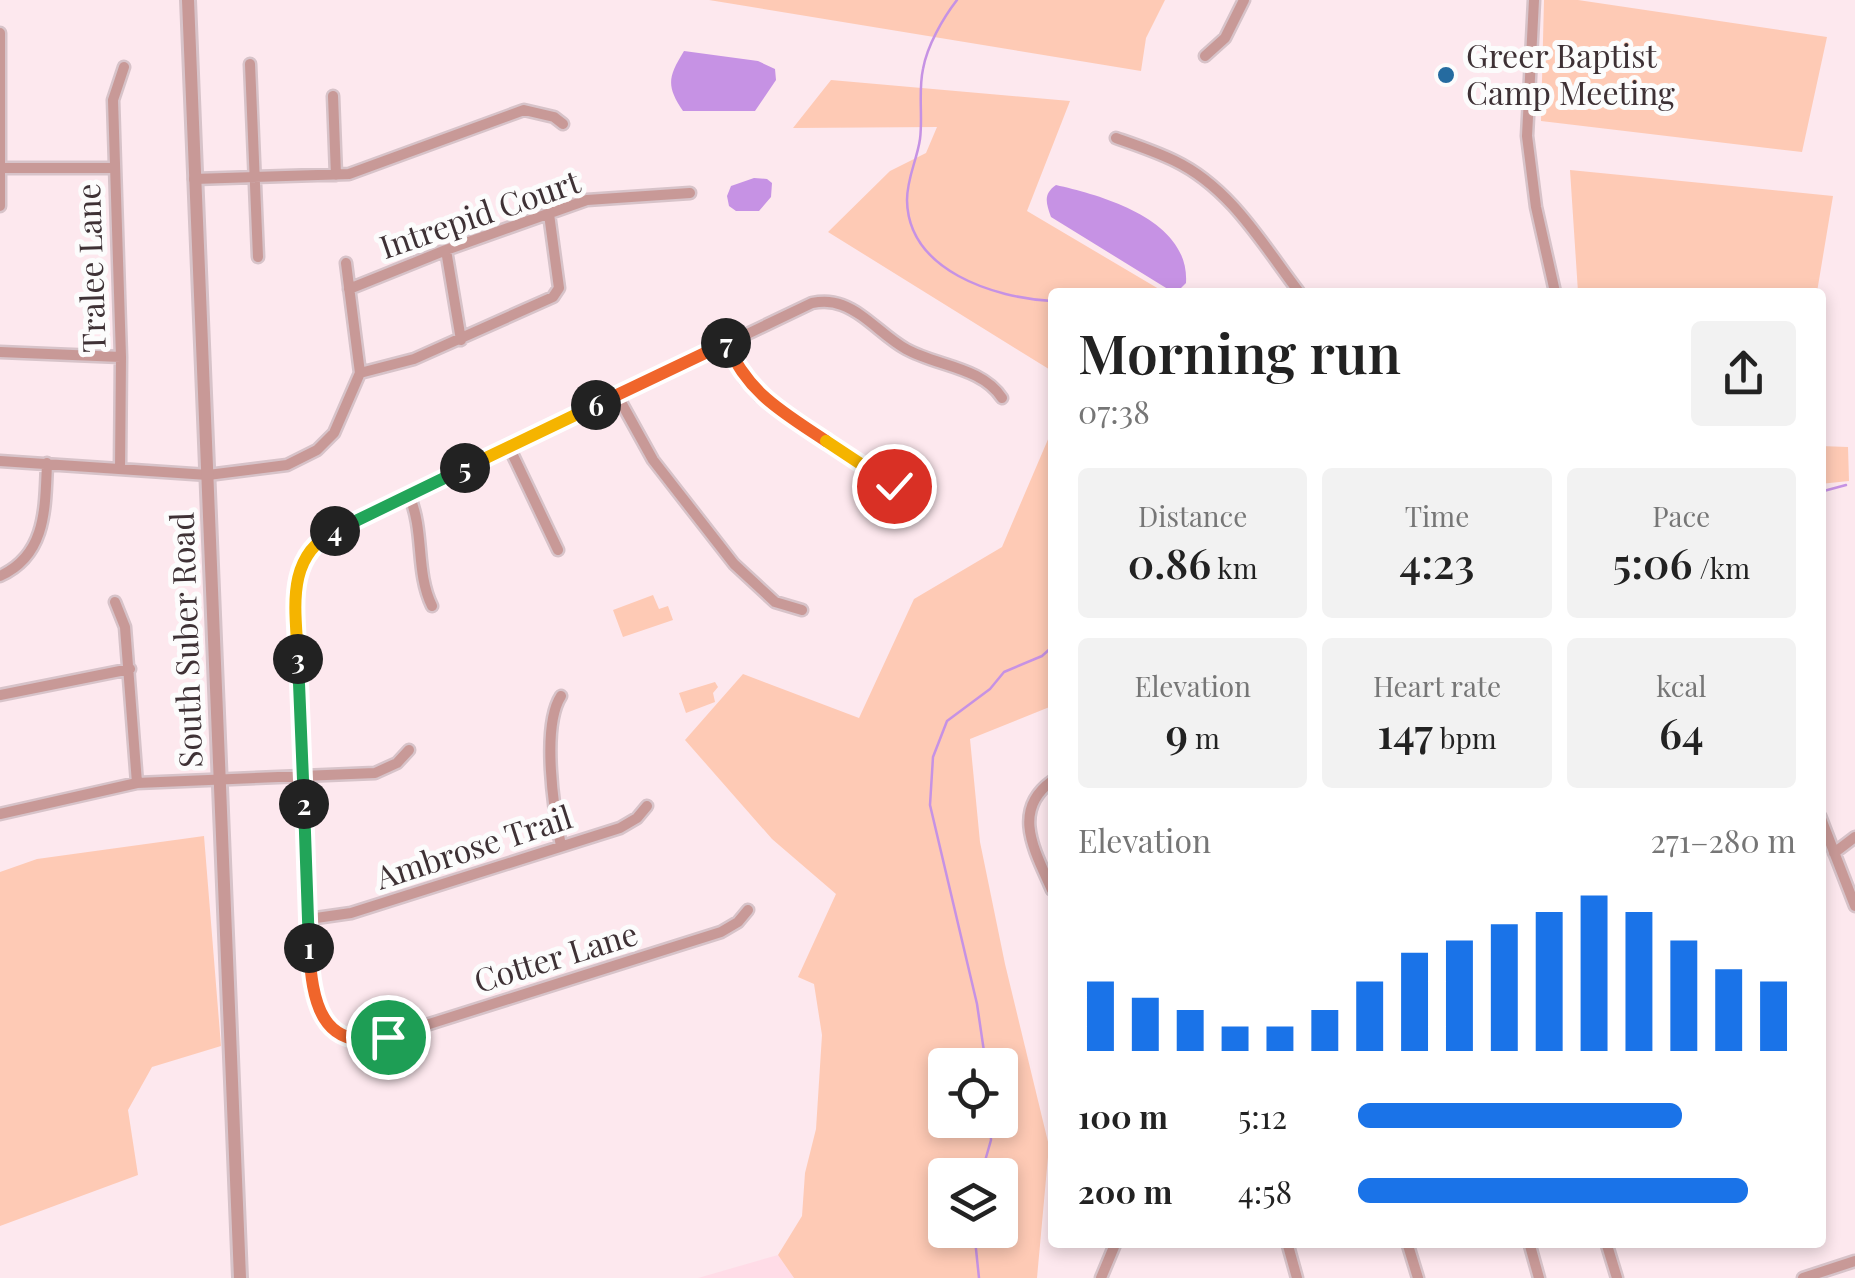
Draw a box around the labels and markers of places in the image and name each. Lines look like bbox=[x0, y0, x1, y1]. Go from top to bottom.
place label: Greer Baptist Camp Meeting bbox=[1466, 33, 1675, 113]
marker: Greer Baptist Camp Meeting bbox=[1435, 64, 1457, 86]
pin: 7 bbox=[701, 318, 751, 368]
pin: 6 bbox=[571, 380, 621, 430]
pin: 5 bbox=[440, 443, 490, 493]
pin bbox=[852, 444, 937, 529]
pin: 4 bbox=[310, 506, 360, 556]
pin: 3 bbox=[273, 634, 323, 684]
pin: 2 bbox=[279, 779, 329, 829]
pin: 1 bbox=[284, 923, 334, 973]
pin bbox=[346, 995, 431, 1080]

